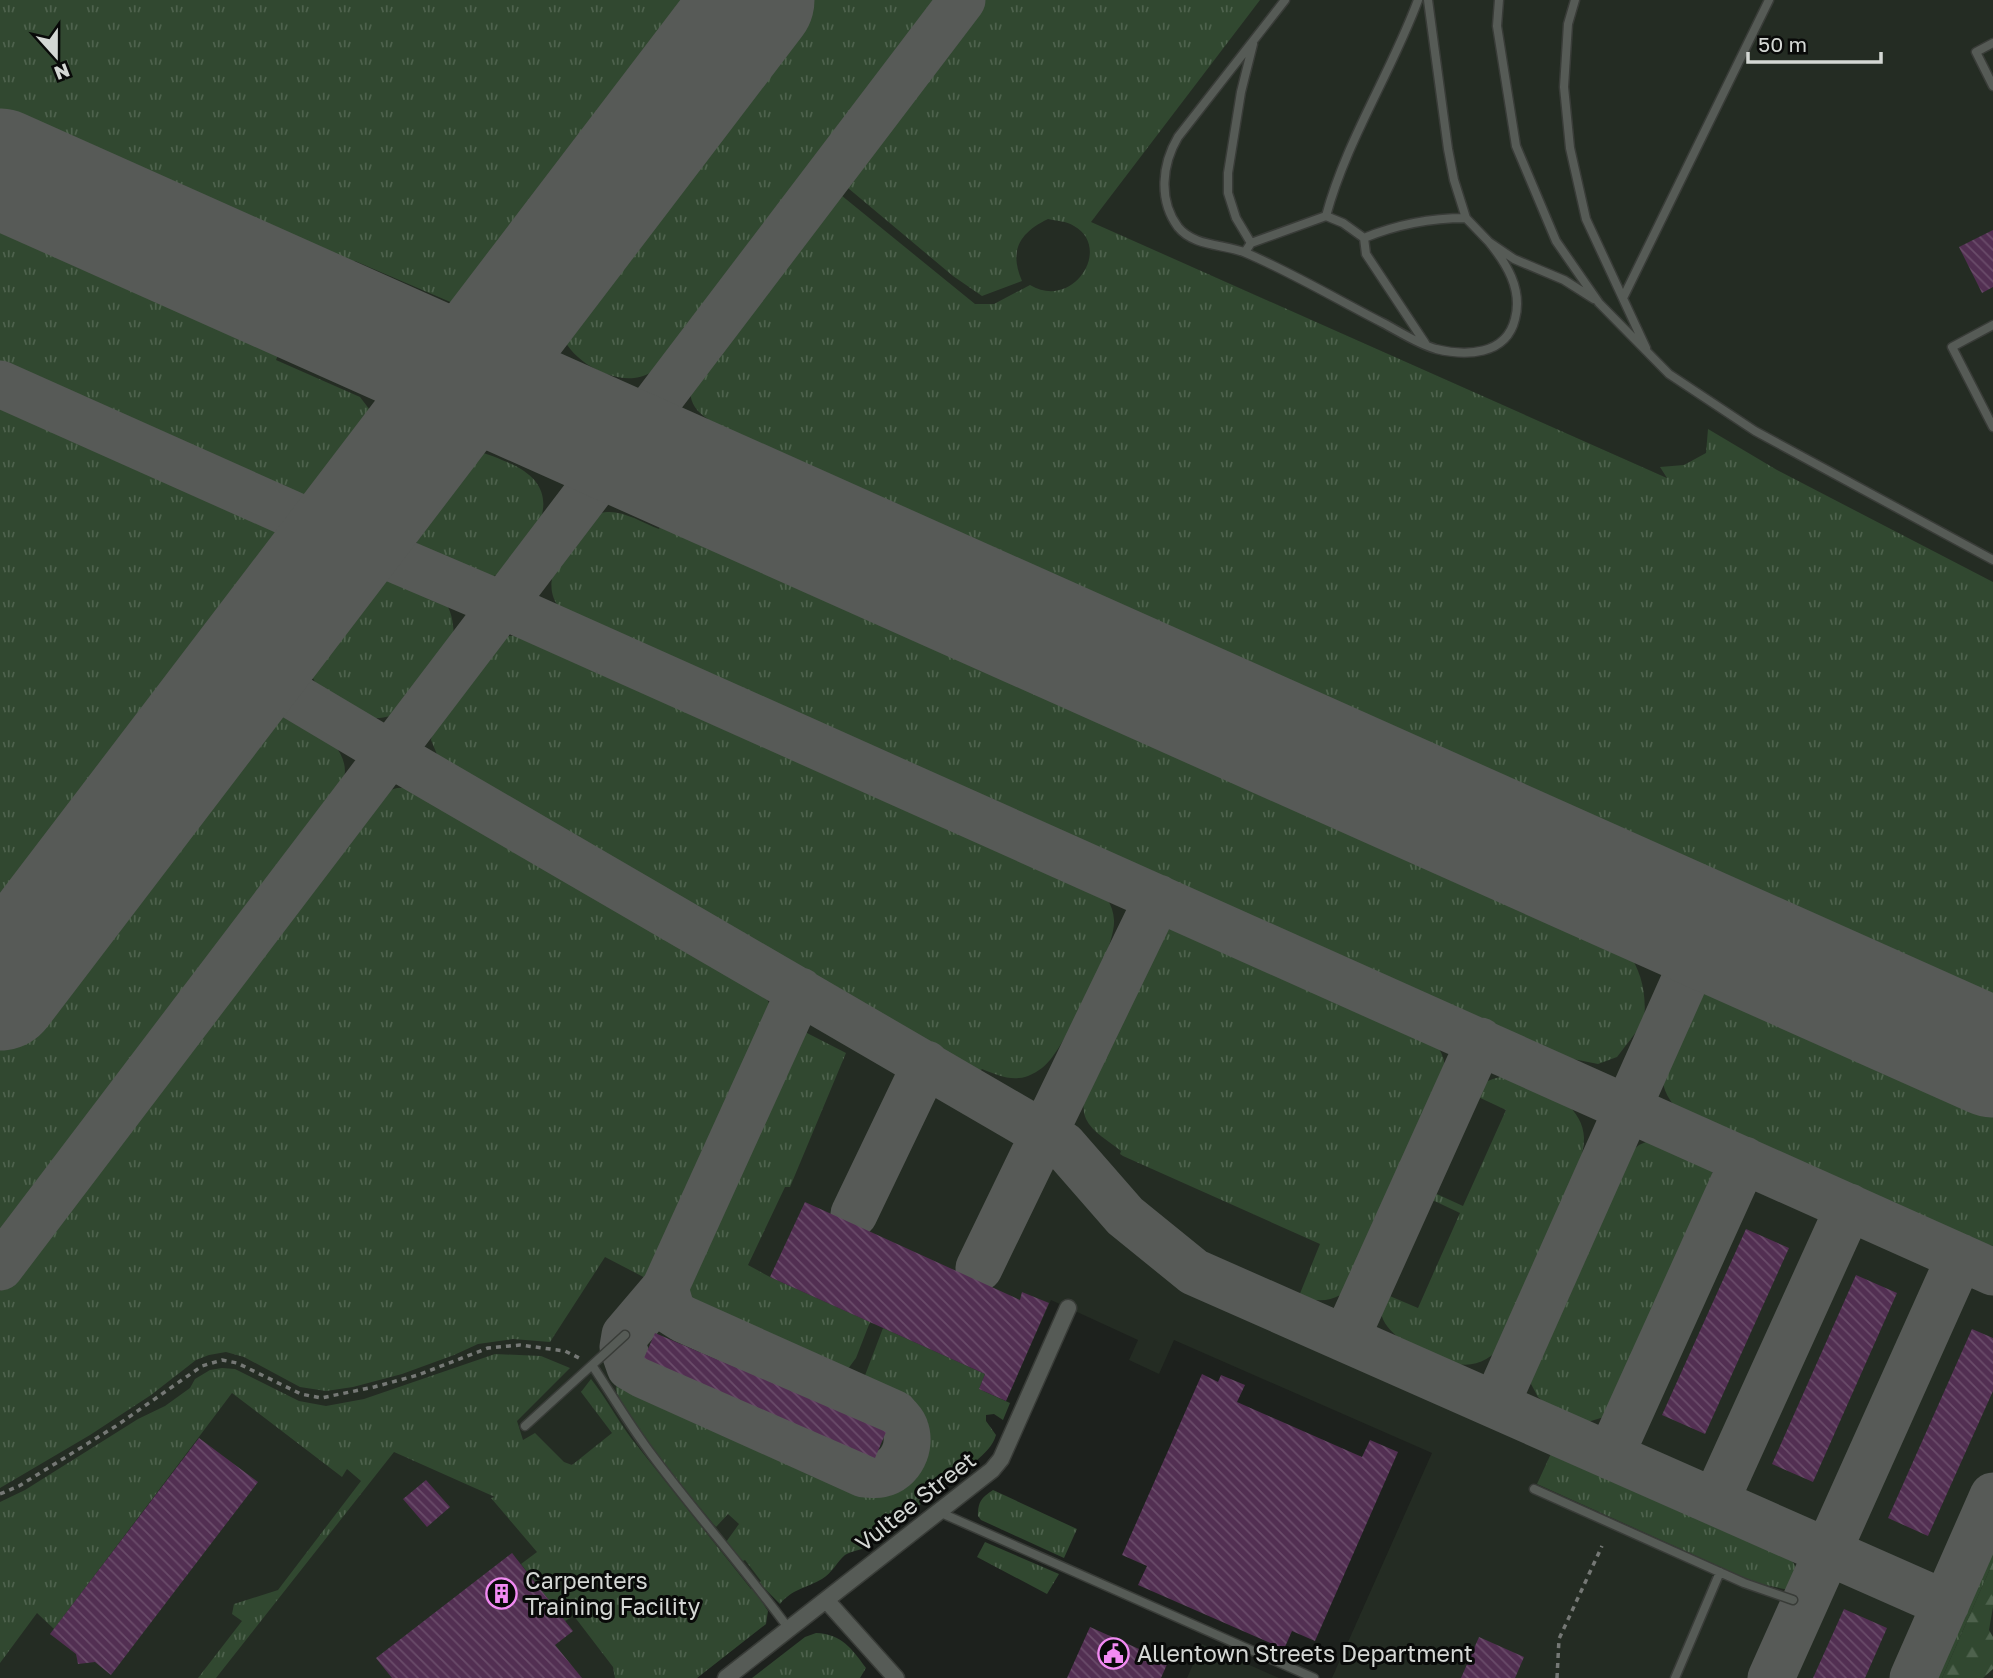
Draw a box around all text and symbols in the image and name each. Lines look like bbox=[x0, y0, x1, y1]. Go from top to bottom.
north arrow bbox=[21, 21, 91, 91]
scale bar bbox=[1748, 21, 1881, 65]
text: 50 m bbox=[1758, 31, 1807, 57]
text: N bbox=[51, 59, 73, 86]
street label: Vultee Street bbox=[849, 1445, 981, 1557]
place label: Carpenters Training Facility bbox=[525, 1566, 701, 1620]
building icon: Carpenters Training Facility bbox=[485, 1576, 519, 1610]
public building icon: Allentown Streets Department bbox=[1097, 1636, 1131, 1670]
place label: Allentown Streets Department bbox=[1137, 1639, 1473, 1667]

